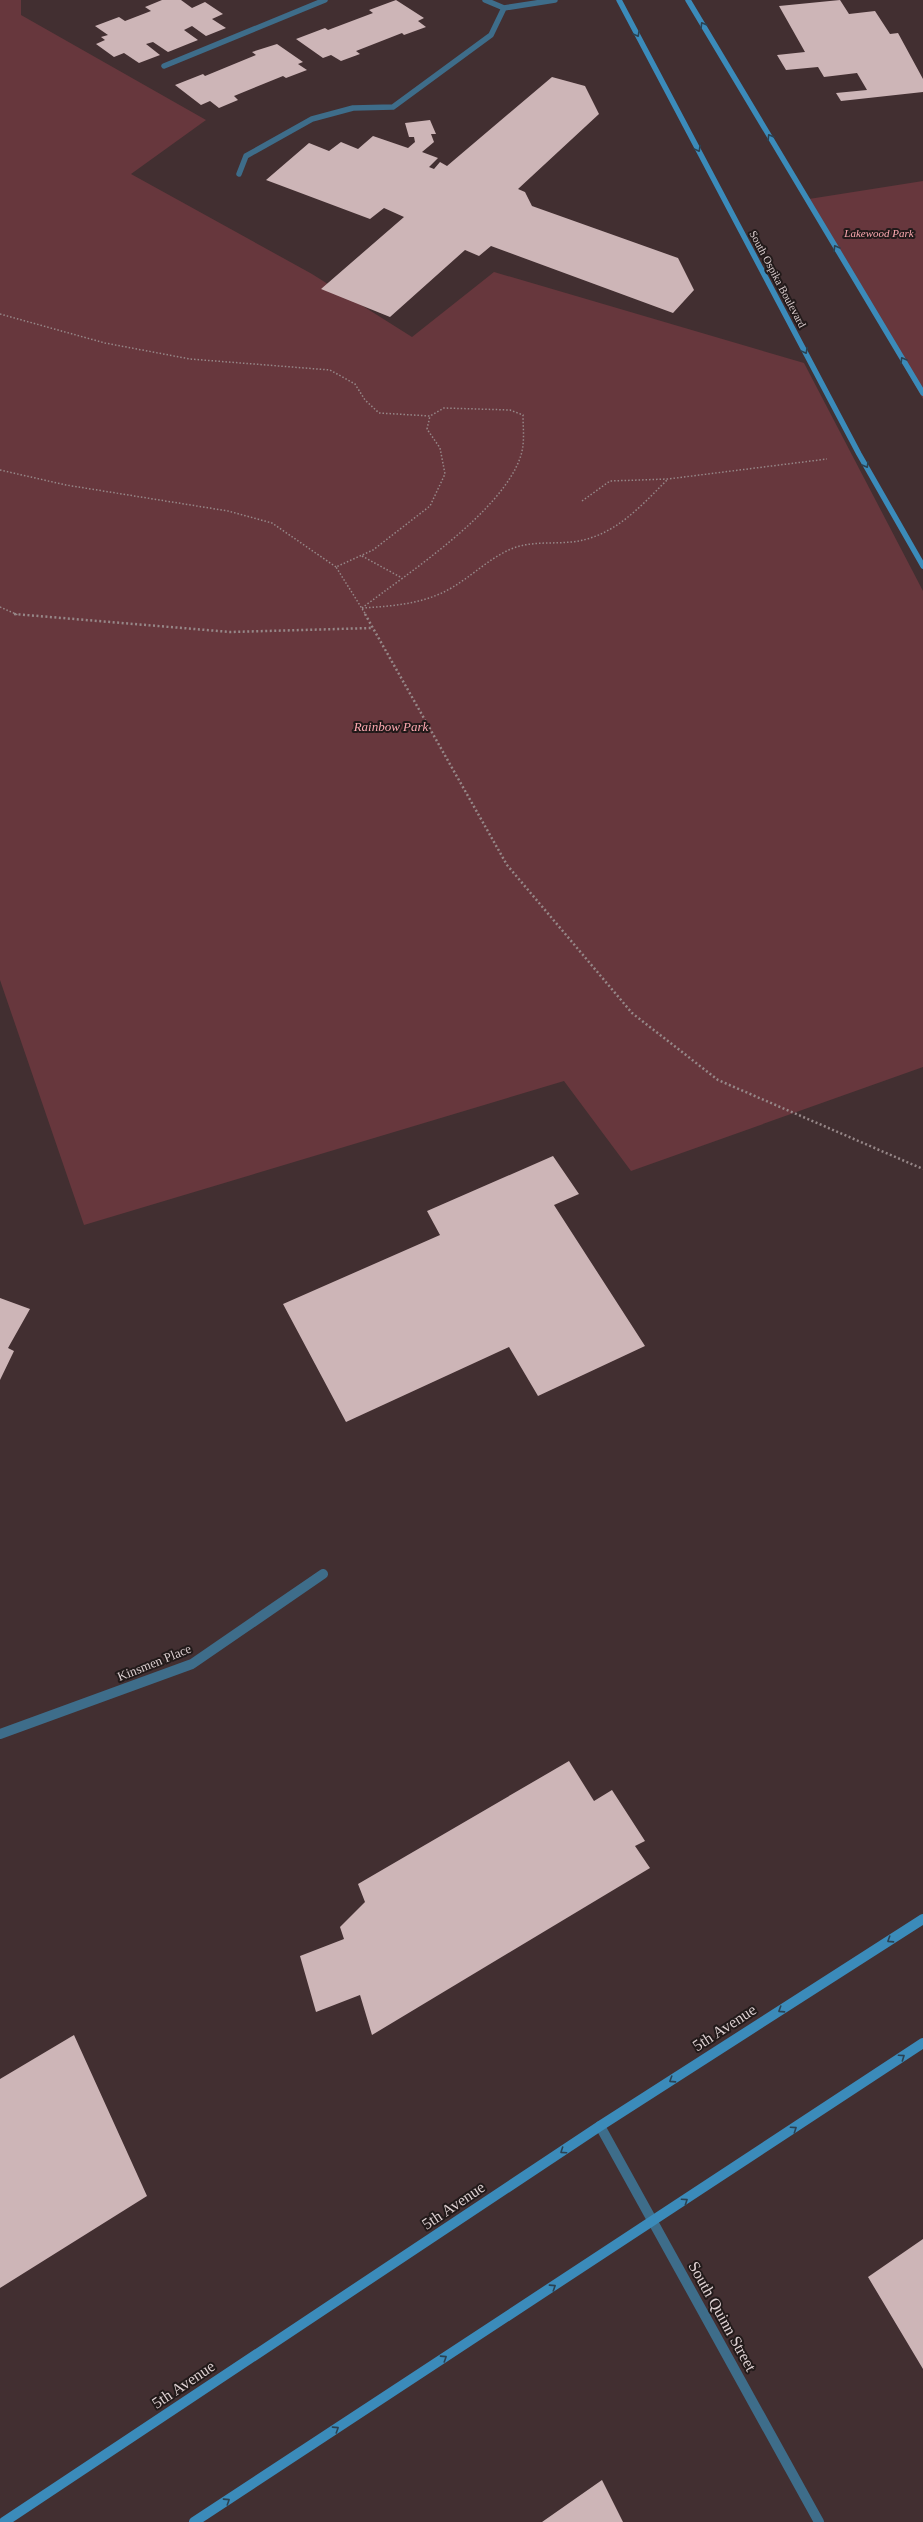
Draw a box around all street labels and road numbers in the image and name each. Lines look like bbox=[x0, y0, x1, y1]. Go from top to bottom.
street label: South Ospika Boulevard bbox=[747, 228, 809, 330]
street label: Kinsmen Place bbox=[115, 1641, 194, 1684]
street label: 5th Avenue bbox=[689, 2001, 759, 2054]
street label: 5th Avenue bbox=[419, 2178, 488, 2233]
street label: South Quinn Street bbox=[685, 2258, 760, 2374]
street label: 5th Avenue bbox=[149, 2357, 218, 2412]

